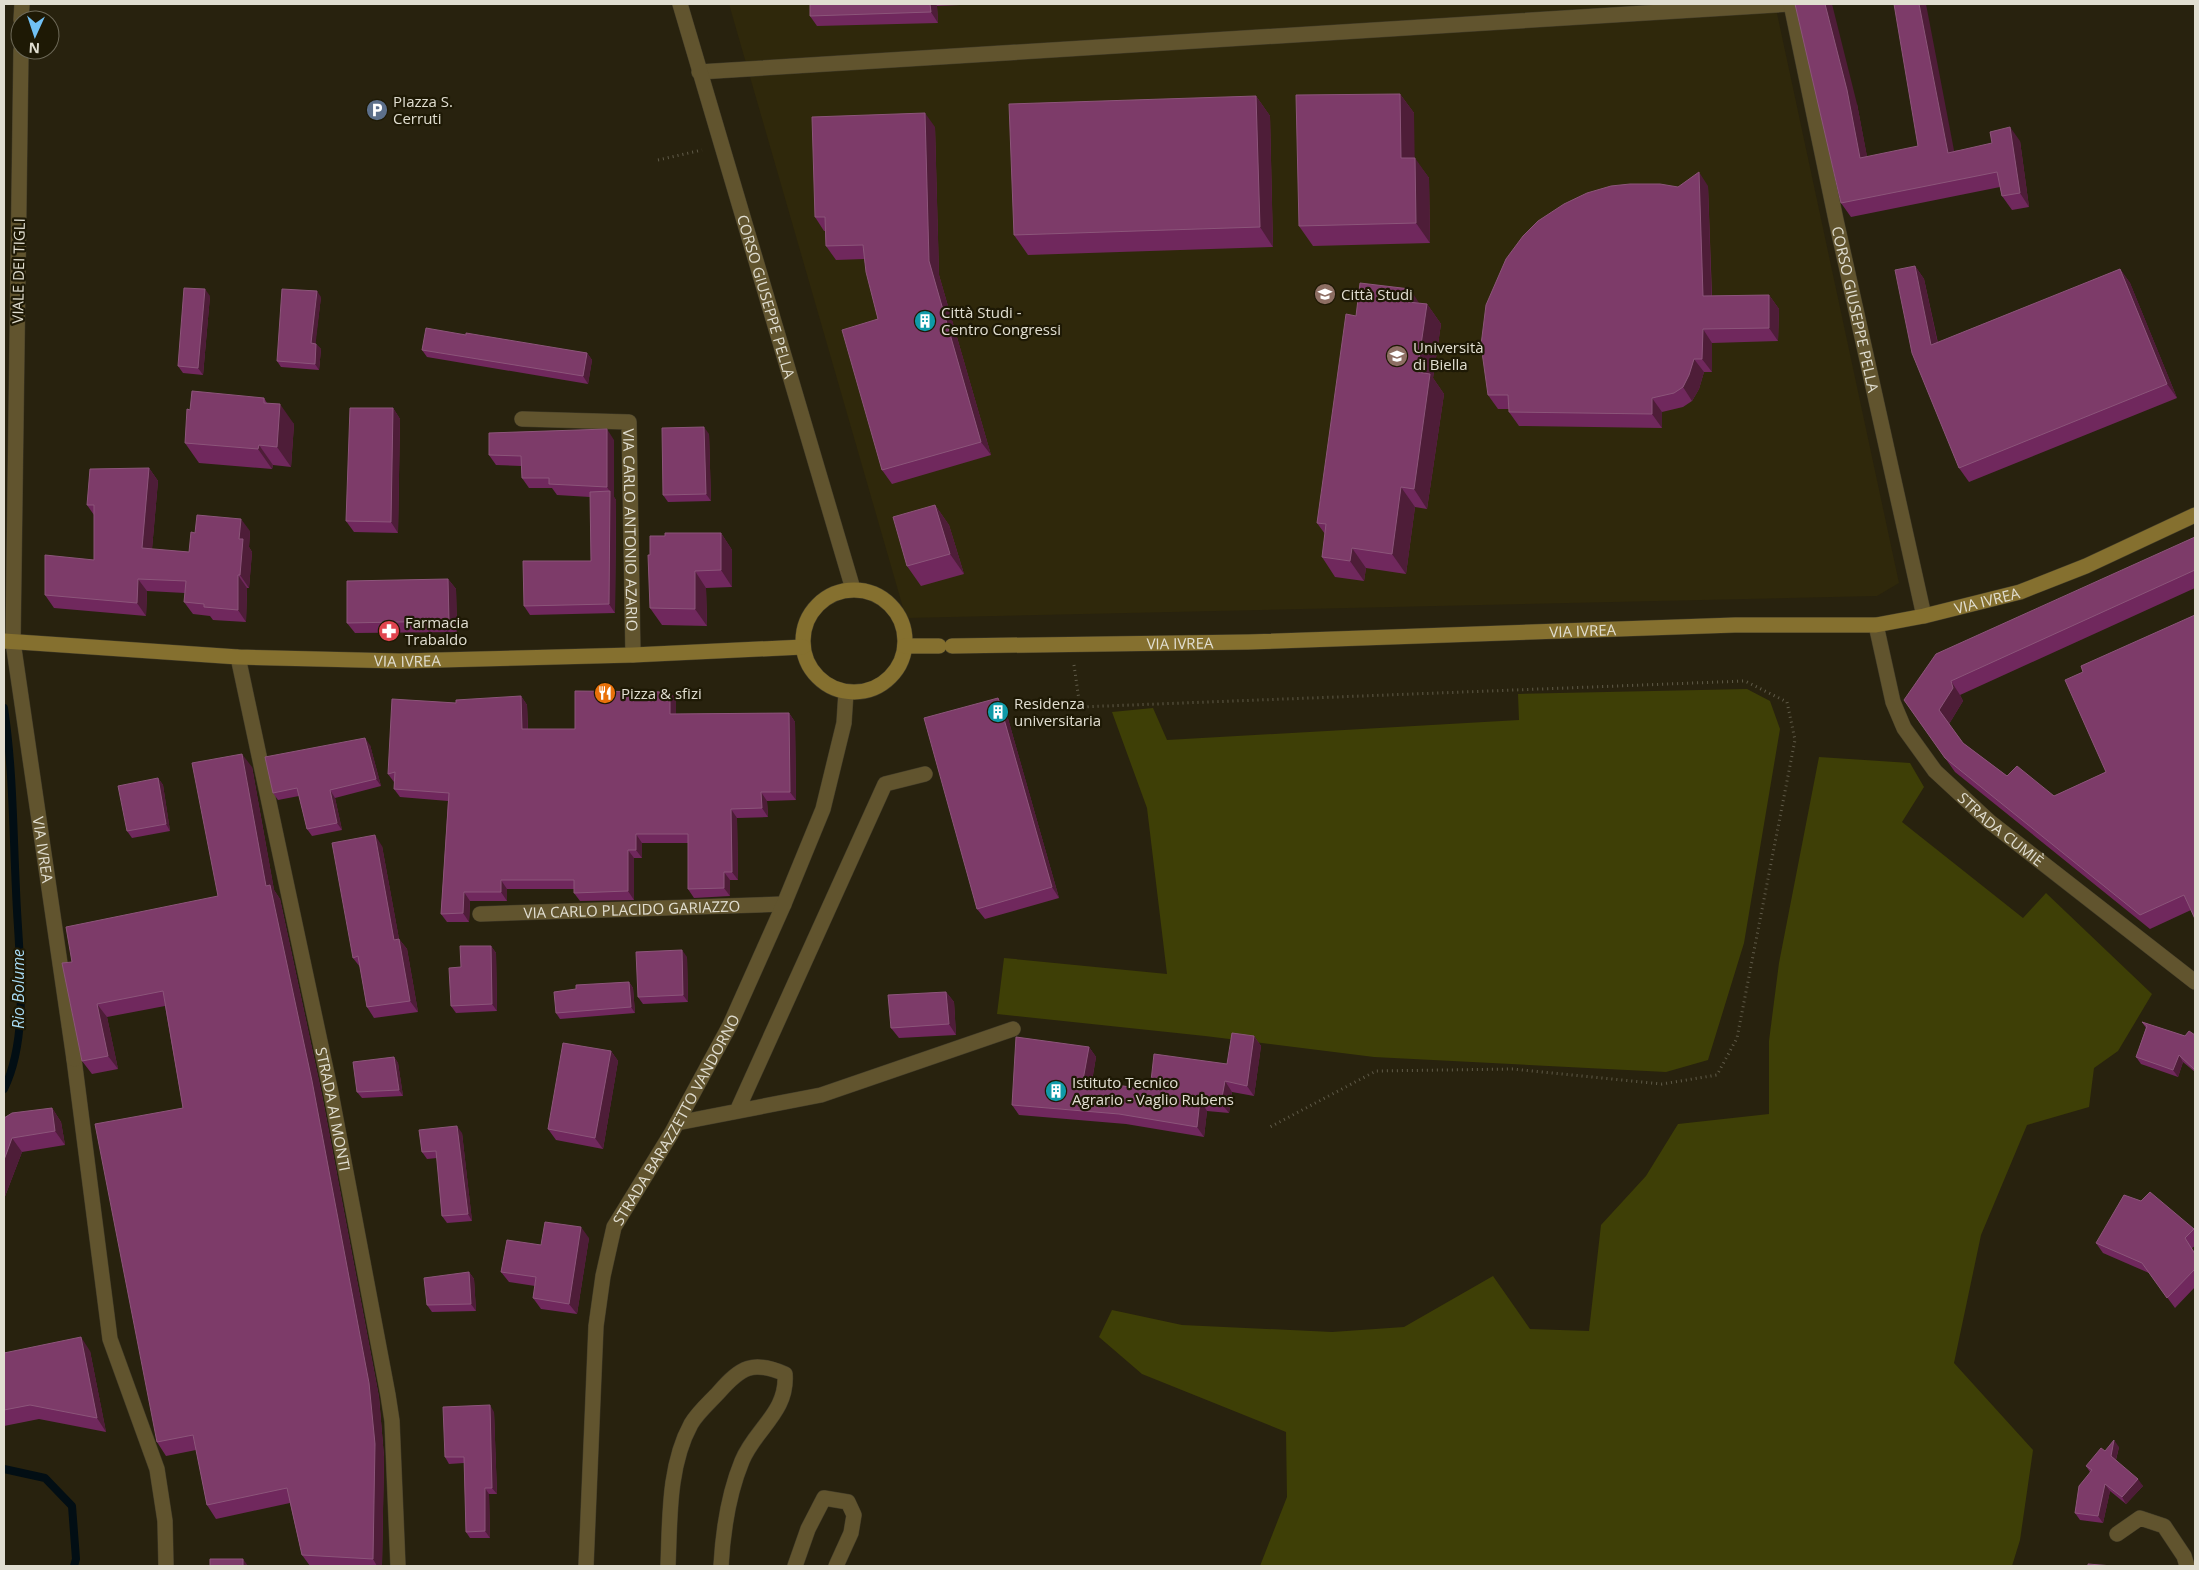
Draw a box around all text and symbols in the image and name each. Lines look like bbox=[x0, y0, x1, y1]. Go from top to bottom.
north arrow bbox=[10, 10, 60, 60]
text: N bbox=[28, 39, 40, 58]
place label: PIazza S. Cerruti bbox=[393, 91, 453, 128]
parking icon: PIazza S. Cerruti bbox=[365, 98, 389, 122]
street label: CORSO GIUSEPPE PELLA bbox=[733, 212, 800, 381]
street label: VIALE DEI TIGLI bbox=[7, 218, 29, 324]
street label: CORSO GIUSEPPE PELLA bbox=[1828, 224, 1884, 395]
school or university icon: Città Studi bbox=[1313, 282, 1337, 306]
place label: Città Studi bbox=[1341, 284, 1413, 304]
place label: Città Studi - Centro Congressi bbox=[941, 302, 1061, 339]
building icon: Città Studi - Centro Congressi bbox=[913, 309, 937, 333]
place label: Università di Biella bbox=[1413, 337, 1484, 374]
school or university icon: Università di Biella bbox=[1385, 344, 1409, 368]
street label: VIA CARLO ANTONIO AZARIO bbox=[619, 428, 643, 631]
street label: VIA IVREA bbox=[1952, 582, 2022, 618]
place label: Farmacia Trabaldo bbox=[405, 612, 469, 649]
pharmacy icon: Farmacia Trabaldo bbox=[377, 619, 401, 643]
street label: VIA IVREA bbox=[1549, 619, 1617, 641]
street label: VIA IVREA bbox=[1146, 632, 1214, 653]
street label: VIA IVREA bbox=[374, 650, 442, 671]
restaurant icon: Pizza & sfizi bbox=[593, 681, 617, 705]
place label: Pizza & sfizi bbox=[621, 683, 702, 703]
place label: Residenza universitaria bbox=[1014, 693, 1101, 730]
building icon: Residenza universitaria bbox=[986, 700, 1010, 724]
street label: STRADA CUMIÈ bbox=[1954, 787, 2048, 870]
street label: VIA IVREA bbox=[29, 815, 58, 885]
street label: VIA CARLO PLACIDO GARIAZZO bbox=[523, 895, 741, 923]
water label: Rio Bolume bbox=[7, 949, 29, 1029]
street label: STRADA BARAZZETTO VANDORNO bbox=[608, 1011, 744, 1229]
street label: STRADA AI MONTI bbox=[311, 1045, 356, 1173]
place label: Istituto Tecnico Agrario - Vaglio Rubens bbox=[1072, 1072, 1234, 1109]
building icon: Istituto Tecnico Agrario - Vaglio Rubens bbox=[1044, 1079, 1068, 1103]

